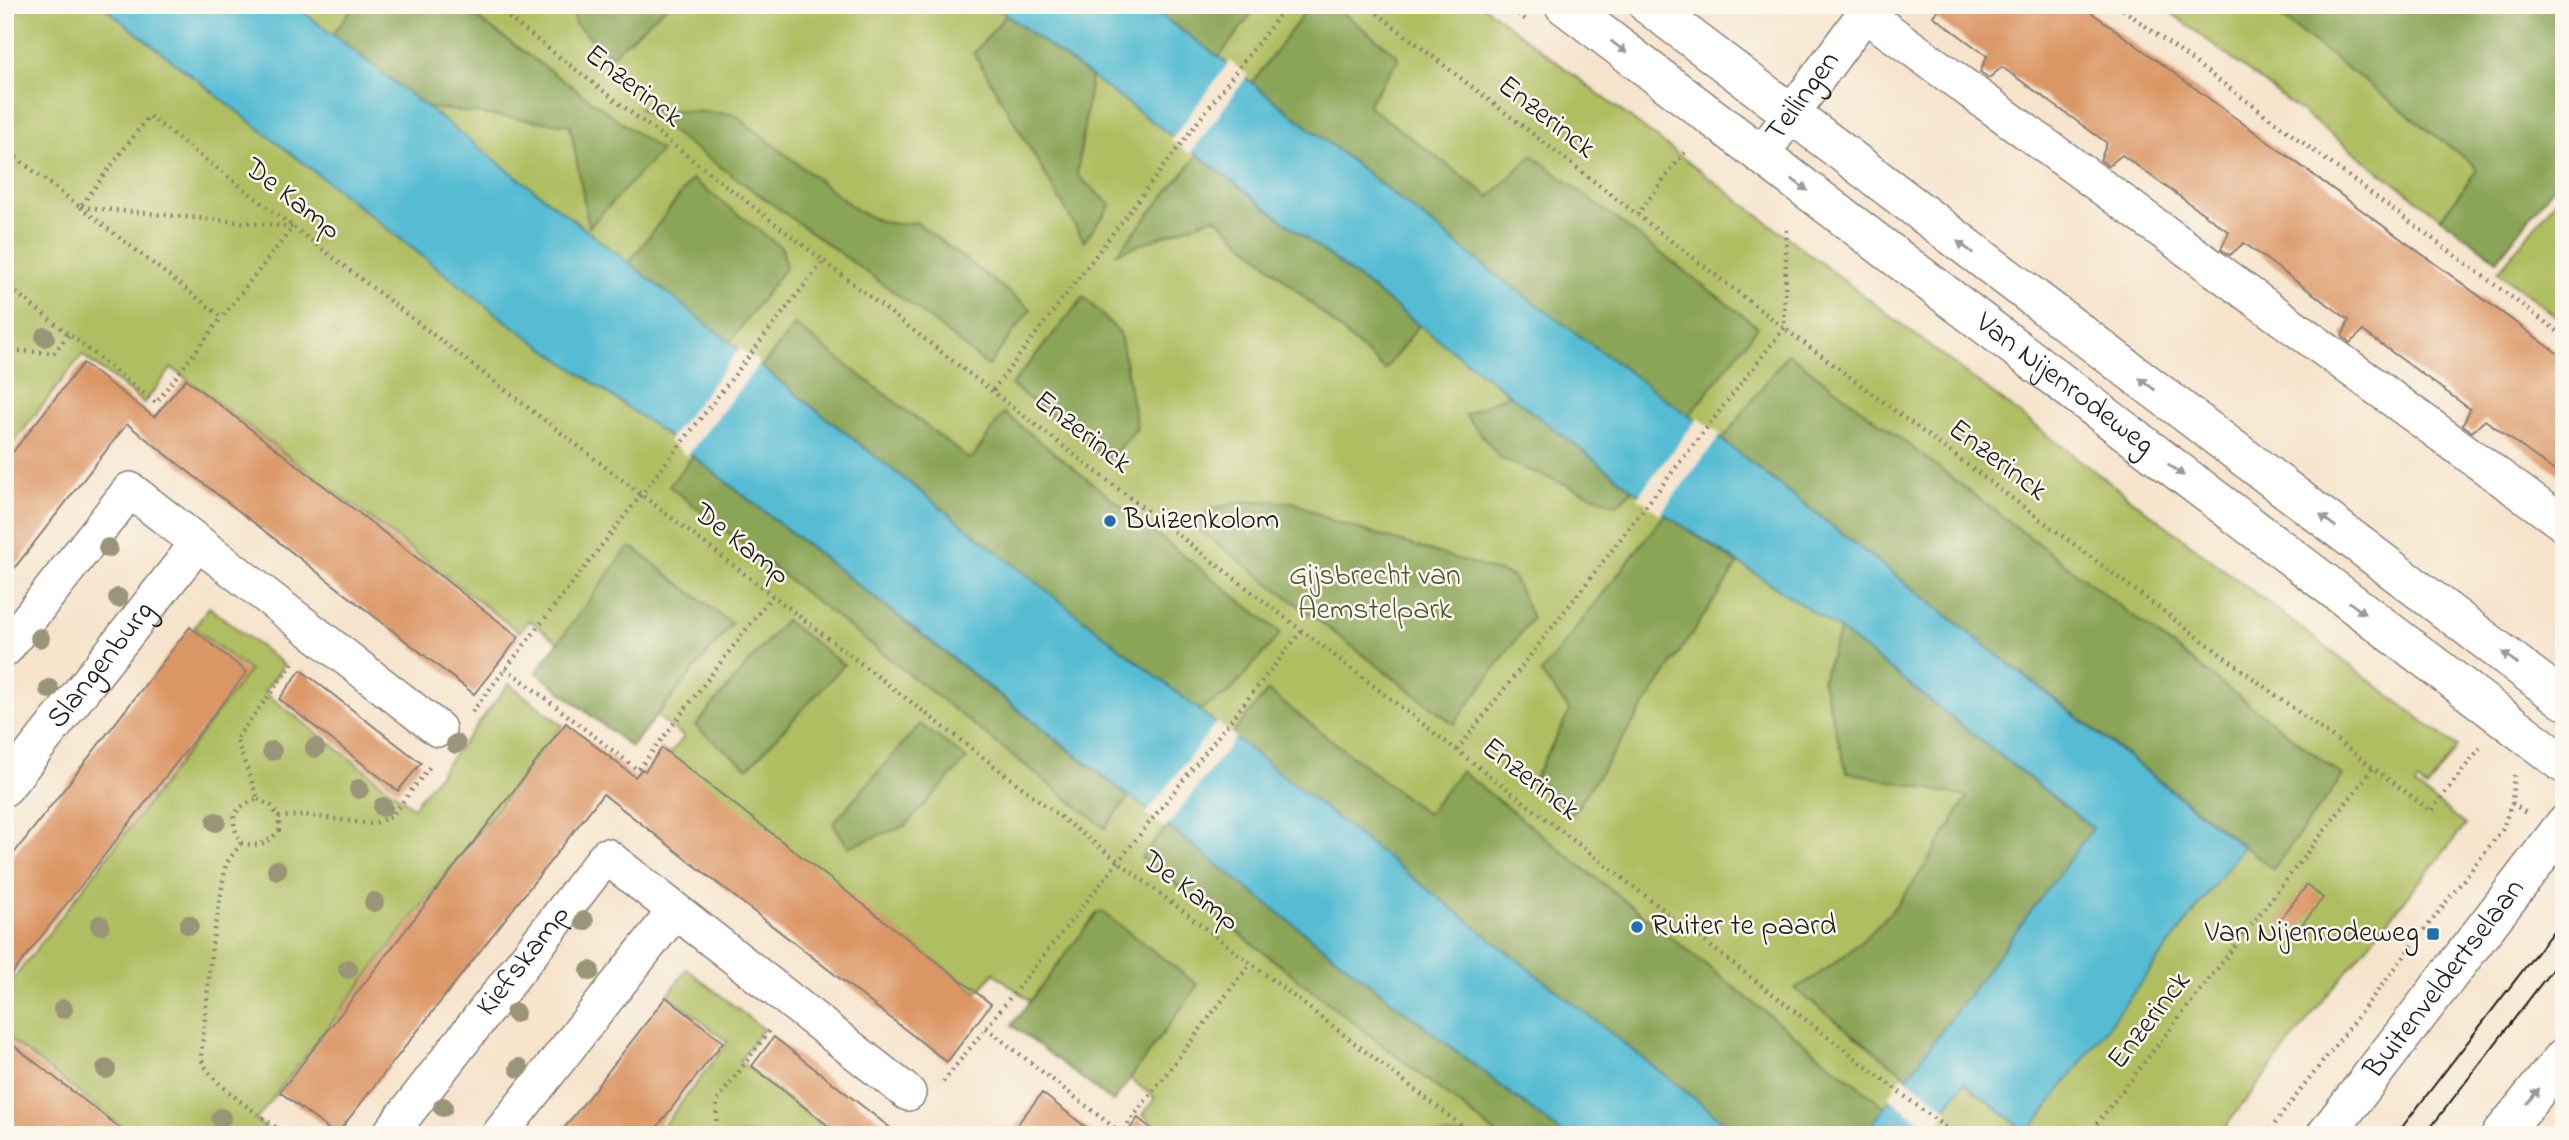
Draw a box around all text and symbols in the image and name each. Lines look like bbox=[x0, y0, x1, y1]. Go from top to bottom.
street label: Enzerinck bbox=[574, 34, 693, 140]
one-way arrow bbox=[1609, 39, 1627, 54]
street label: Teilingen bbox=[1755, 42, 1852, 152]
street label: Enzerinck bbox=[1487, 65, 1606, 171]
street label: De Kamp bbox=[233, 147, 350, 252]
one-way arrow bbox=[1790, 177, 1808, 192]
one-way arrow bbox=[1956, 240, 1974, 254]
street label: Van Nijenrodeweg bbox=[1965, 302, 2163, 467]
one-way arrow bbox=[2138, 377, 2156, 391]
street label: Enzerinck bbox=[1023, 380, 1142, 486]
street label: Enzerinck bbox=[1938, 409, 2057, 514]
one-way arrow bbox=[2167, 463, 2185, 477]
street label: De Kamp bbox=[682, 492, 799, 597]
place label: Buizenkolom bbox=[1123, 499, 1279, 543]
marker: Buizenkolom bbox=[1102, 513, 1118, 529]
one-way arrow bbox=[2319, 514, 2337, 528]
park label: Gijsbrecht van Aemstelpark bbox=[1289, 555, 1461, 633]
street label: Slangenburg bbox=[37, 592, 166, 739]
one-way arrow bbox=[2348, 600, 2366, 614]
one-way arrow bbox=[2501, 651, 2519, 666]
street label: Enzerinck bbox=[1471, 727, 1590, 833]
street label: De Kamp bbox=[1131, 840, 1248, 944]
street label: Buitenveldertselaan bbox=[2353, 870, 2537, 1090]
street label: Kiefskamp bbox=[466, 896, 582, 1027]
place label: Ruiter te paard bbox=[1651, 905, 1836, 949]
place label: Van Nijenrodeweg bbox=[2204, 912, 2419, 956]
marker: Ruiter te paard bbox=[1629, 919, 1645, 935]
marker: Van Nijenrodeweg bbox=[2425, 926, 2441, 942]
street label: Enzerinck bbox=[2097, 961, 2203, 1080]
one-way arrow bbox=[2525, 1087, 2540, 1105]

